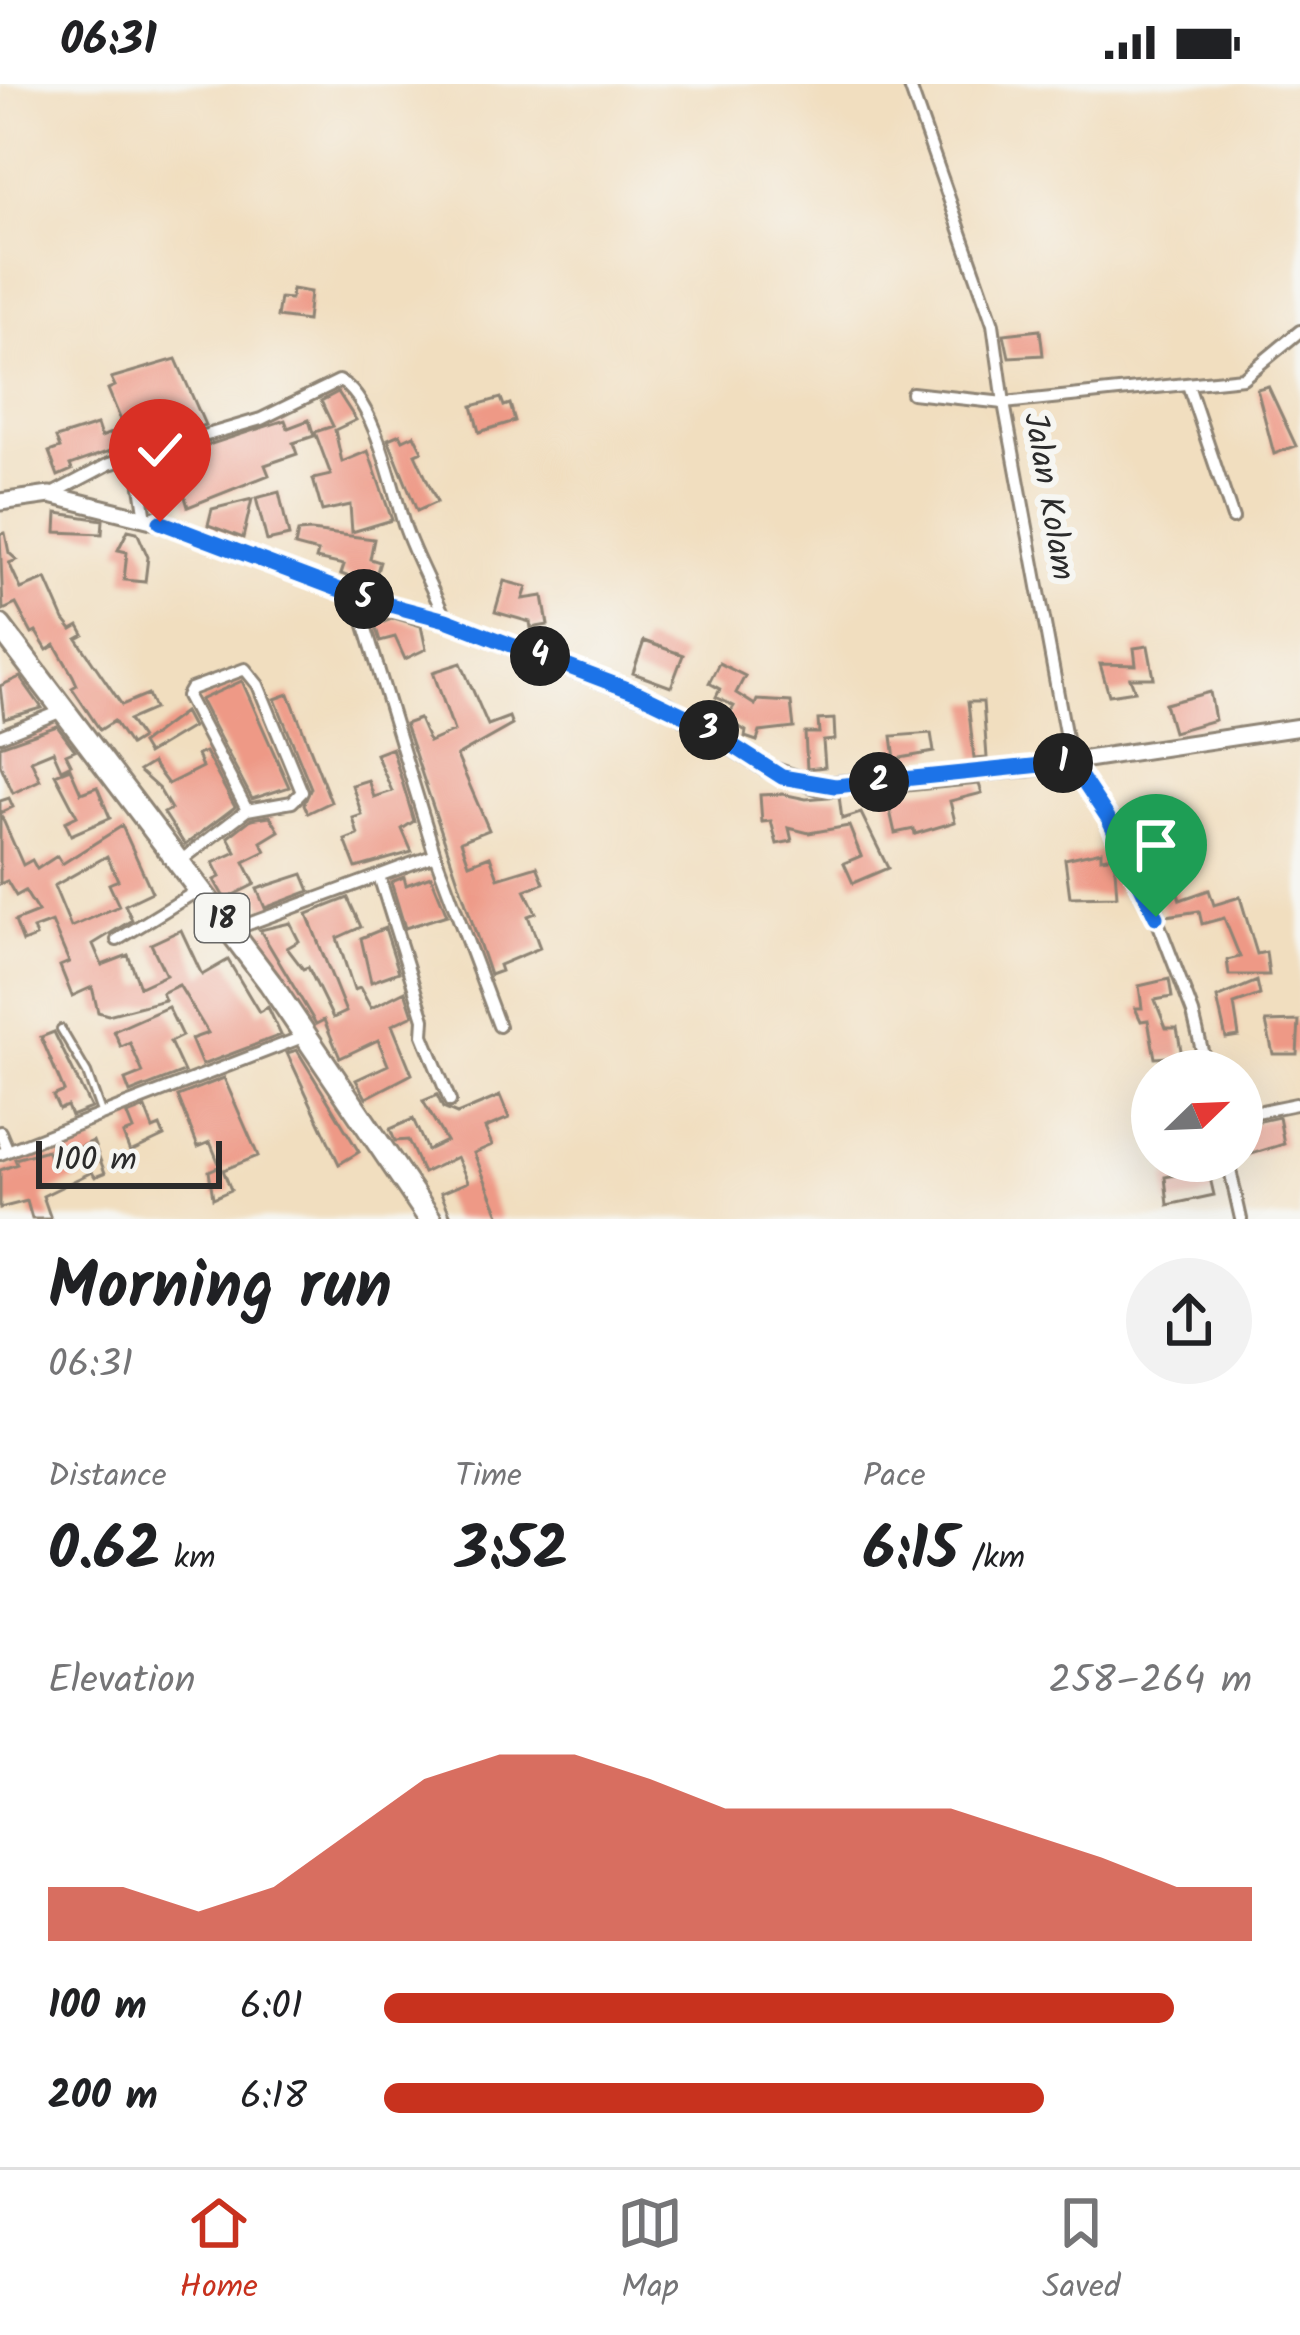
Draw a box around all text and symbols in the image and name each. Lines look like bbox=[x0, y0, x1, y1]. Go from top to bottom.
text: 06:31 bbox=[60, 6, 157, 78]
pin bbox=[109, 399, 211, 522]
street label: Jalan Kolam bbox=[1007, 408, 1088, 585]
icon: check bbox=[127, 417, 193, 483]
pin: 5 bbox=[334, 569, 394, 629]
text: 5 bbox=[356, 572, 372, 625]
pin: 4 bbox=[510, 626, 570, 686]
text: 4 bbox=[531, 629, 549, 682]
pin: 3 bbox=[679, 700, 739, 760]
text: 3 bbox=[700, 703, 718, 756]
pin: 1 bbox=[1033, 733, 1093, 793]
text: 1 bbox=[1058, 736, 1068, 789]
pin: 2 bbox=[849, 752, 909, 812]
text: 2 bbox=[869, 755, 889, 808]
pin bbox=[1105, 794, 1207, 917]
icon: arrive bbox=[1123, 812, 1189, 878]
road number: 18 bbox=[195, 894, 249, 942]
north arrow bbox=[1131, 1050, 1263, 1182]
map controls bbox=[1131, 1050, 1263, 1182]
scale bar bbox=[36, 1135, 222, 1188]
text: 100 m bbox=[54, 1135, 137, 1188]
text: Morning run bbox=[48, 1237, 392, 1342]
button: share bbox=[1126, 1258, 1252, 1384]
text: 06:31 bbox=[48, 1335, 133, 1397]
text: Distance bbox=[48, 1451, 167, 1504]
text: Time bbox=[455, 1451, 522, 1504]
text: Pace bbox=[863, 1451, 926, 1504]
text: 0.62 bbox=[48, 1504, 161, 1600]
text: 3:52 bbox=[455, 1504, 568, 1600]
text: 6:15 bbox=[863, 1504, 958, 1600]
text: km bbox=[161, 1533, 215, 1586]
text: /km bbox=[958, 1533, 1025, 1586]
text: Elevation bbox=[48, 1651, 196, 1713]
text: 258–264 m bbox=[1049, 1651, 1252, 1713]
text: 100 m bbox=[48, 1977, 147, 2039]
text: 6:01 bbox=[240, 1977, 303, 2039]
text: 200 m bbox=[48, 2067, 158, 2129]
text: 6:18 bbox=[240, 2067, 307, 2129]
tab: Home bbox=[180, 2190, 258, 2315]
tab: Map bbox=[617, 2190, 683, 2315]
tab: Saved bbox=[1042, 2190, 1120, 2315]

